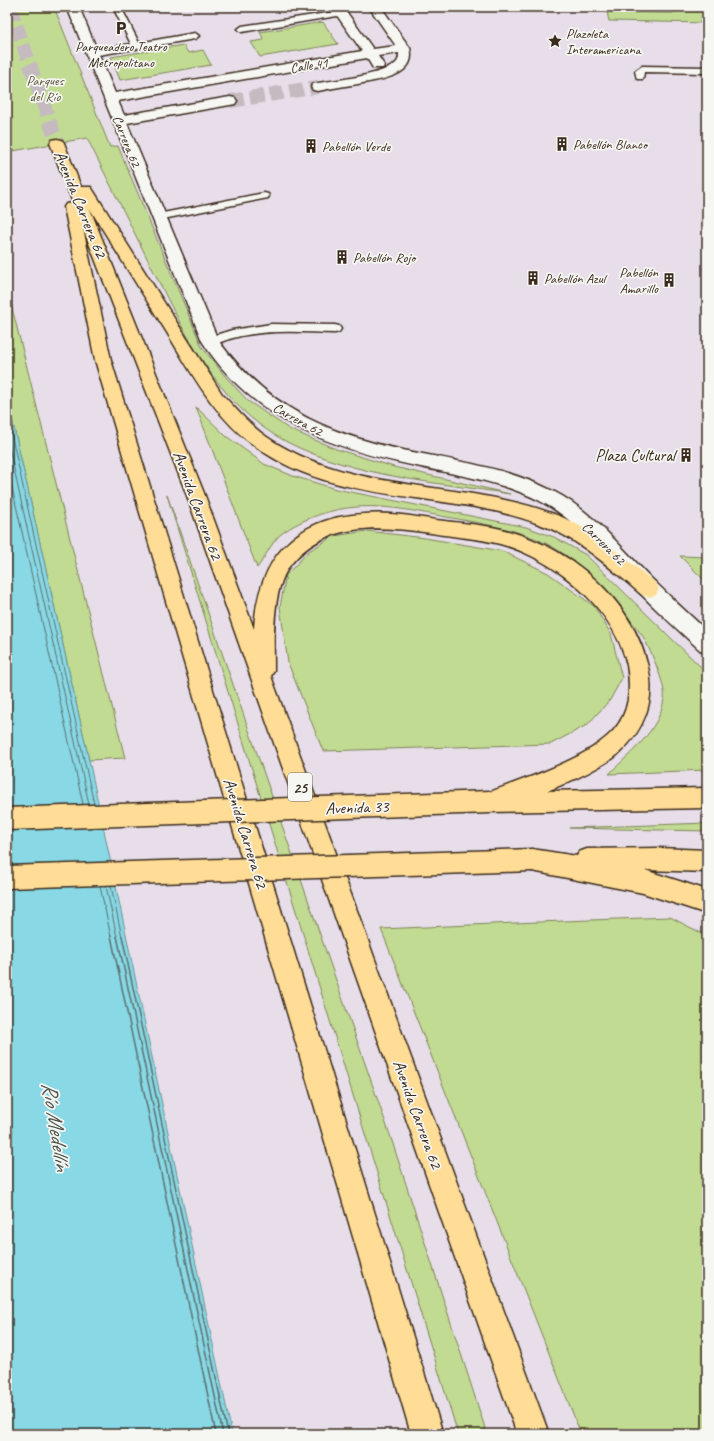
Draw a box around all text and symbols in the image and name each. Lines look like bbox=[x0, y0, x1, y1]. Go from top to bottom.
parking icon: Parqueadero Teatro Metropolitano bbox=[113, 20, 129, 36]
place label: Plazoleta Interamericana bbox=[566, 25, 642, 58]
place icon: Plazoleta Interamericana bbox=[547, 33, 563, 49]
place label: Parqueadero Teatro Metropolitano bbox=[75, 38, 168, 71]
street label: Calle 41 bbox=[289, 54, 330, 77]
park label: Parques del Río bbox=[27, 72, 65, 105]
street label: Carrera 62 bbox=[109, 113, 145, 171]
building icon: Pabellón Blanco bbox=[554, 136, 570, 152]
place label: Pabellón Blanco bbox=[573, 136, 649, 153]
building icon: Pabellón Verde bbox=[303, 138, 319, 154]
place label: Pabellón Verde bbox=[322, 138, 392, 155]
street label: Avenida Carrera 62 bbox=[49, 147, 112, 262]
building icon: Pabellón Rojo bbox=[334, 249, 350, 265]
place label: Pabellón Rojo bbox=[353, 249, 417, 266]
place label: Pabellón Amarillo bbox=[619, 264, 659, 297]
building icon: Pabellón Azul bbox=[525, 270, 541, 286]
place label: Pabellón Azul bbox=[544, 270, 608, 287]
building icon: Pabellón Amarillo bbox=[661, 272, 677, 288]
street label: Carrera 62 bbox=[270, 399, 327, 441]
place label: Plaza Cultural bbox=[595, 445, 678, 466]
building icon: Plaza Cultural bbox=[678, 447, 694, 463]
street label: Avenida Carrera 62 bbox=[168, 448, 227, 564]
street label: Carrera 62 bbox=[578, 518, 630, 570]
road number: 25 bbox=[288, 773, 312, 801]
street label: Avenida Carrera 62 bbox=[219, 776, 273, 892]
street label: Avenida 33 bbox=[325, 796, 390, 819]
street label: Avenida Carrera 62 bbox=[388, 1057, 447, 1173]
water label: Río Medellín bbox=[35, 1080, 77, 1174]

